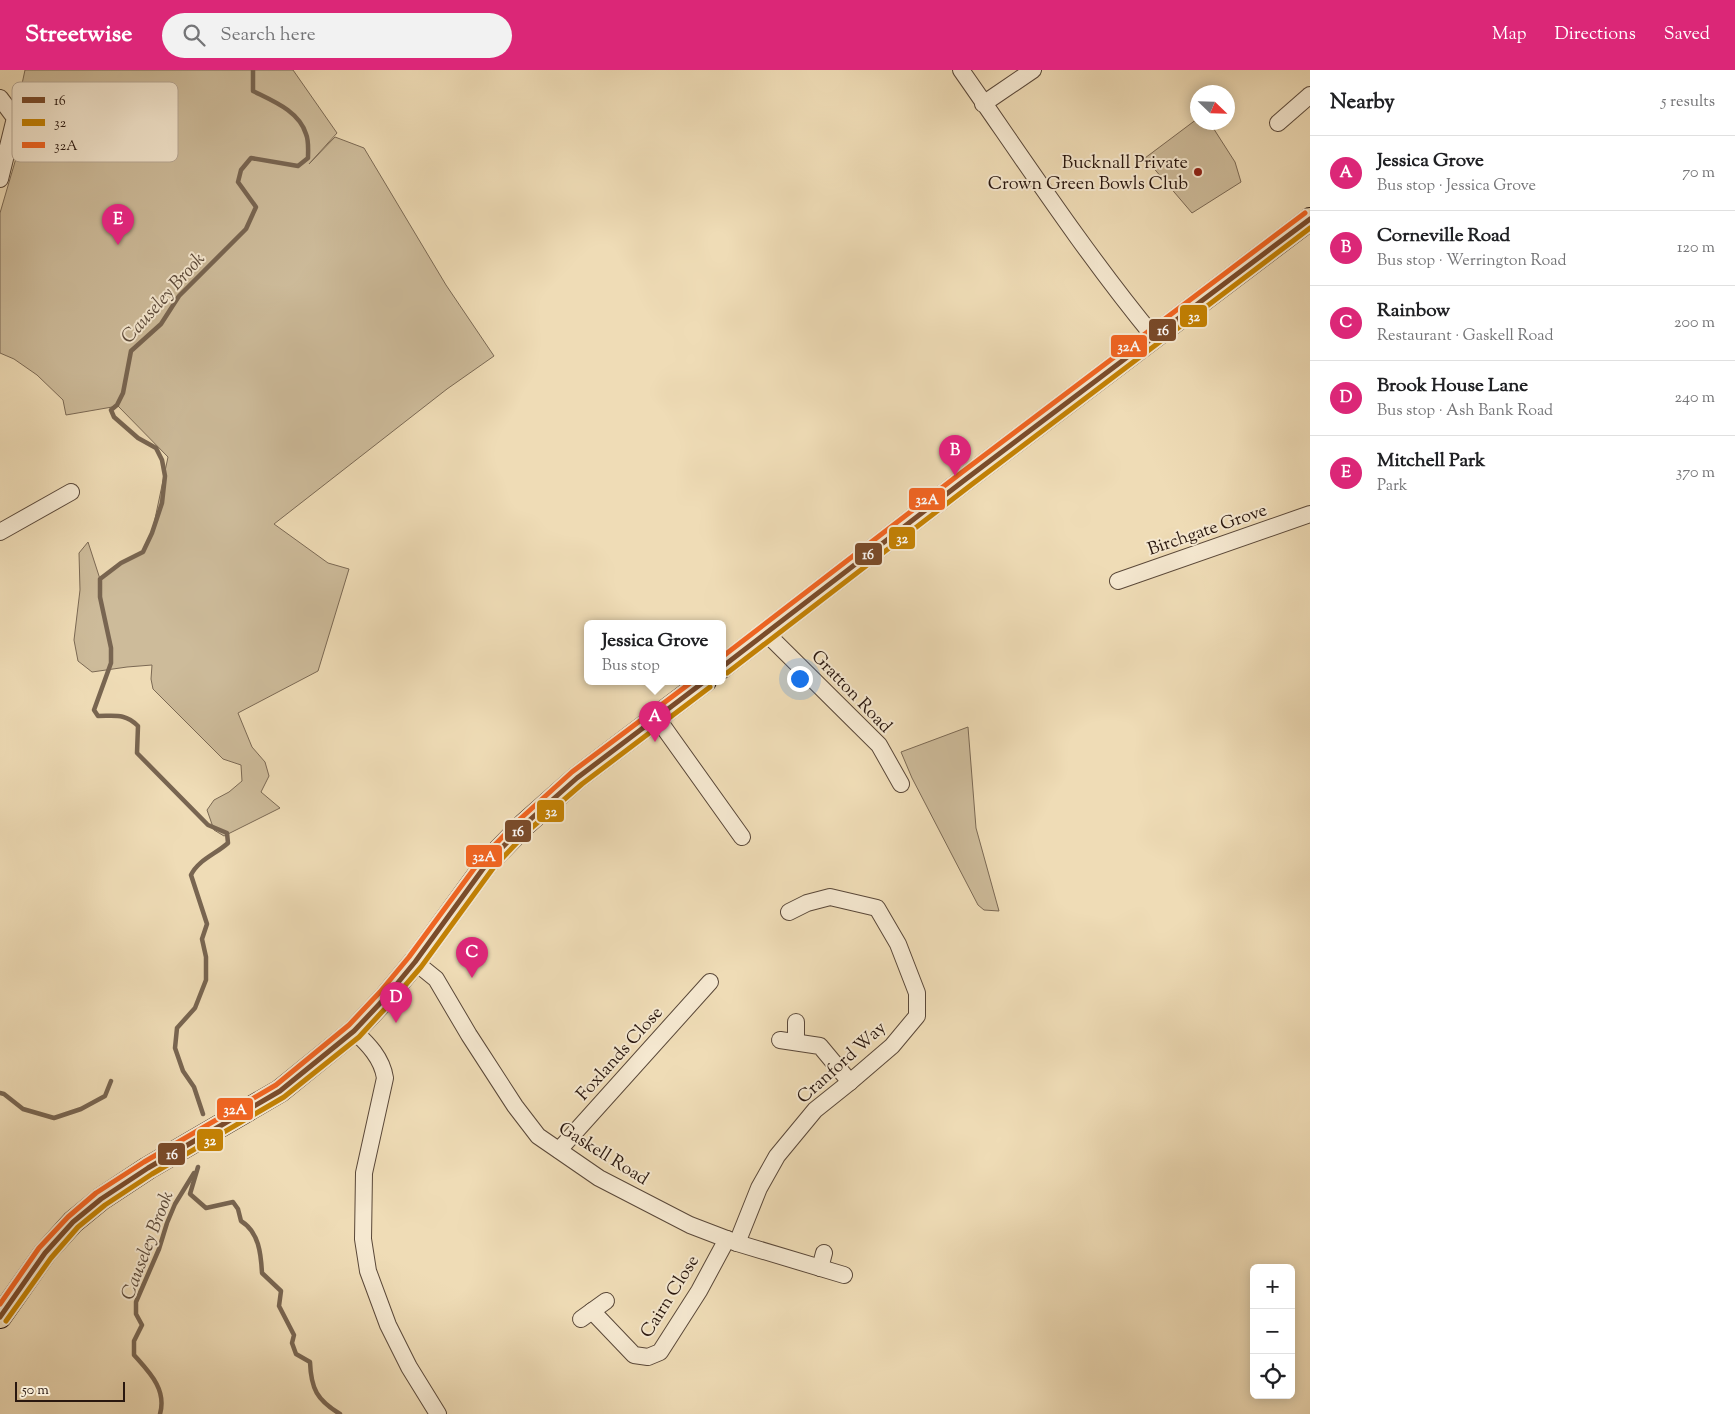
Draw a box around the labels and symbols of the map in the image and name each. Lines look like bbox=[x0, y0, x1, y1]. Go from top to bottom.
legend bbox=[12, 82, 178, 162]
north arrow bbox=[1190, 85, 1235, 130]
text: 16 bbox=[54, 92, 66, 112]
text: 32 bbox=[54, 114, 67, 134]
text: 32A bbox=[54, 137, 78, 157]
place label: Bucknall Private Crown Green Bowls Club bbox=[988, 151, 1188, 198]
marker: Bucknall Private Crown Green Bowls Club bbox=[1192, 166, 1204, 178]
pin: E bbox=[102, 204, 134, 245]
water label: Causeley Brook bbox=[115, 247, 213, 350]
line badge: 32 bbox=[1179, 304, 1208, 328]
text: 32 bbox=[1188, 308, 1201, 328]
line badge: 16 bbox=[1148, 318, 1177, 342]
text: 16 bbox=[1157, 322, 1169, 342]
line badge: 32A bbox=[1110, 334, 1148, 358]
text: 32A bbox=[1117, 338, 1141, 358]
pin: B bbox=[939, 435, 971, 476]
line badge: 32A bbox=[908, 487, 946, 511]
text: 32A bbox=[915, 491, 939, 511]
street label: Birchgate Grove bbox=[1144, 498, 1271, 564]
line badge: 32 bbox=[888, 526, 916, 550]
text: 32 bbox=[896, 530, 909, 550]
line badge: 16 bbox=[854, 542, 883, 566]
text: 16 bbox=[862, 546, 874, 566]
street label: Gratton Road bbox=[804, 645, 897, 740]
your location bbox=[787, 666, 813, 692]
pin: A bbox=[639, 701, 671, 742]
line badge: 32 bbox=[536, 799, 565, 823]
text: 32 bbox=[545, 803, 558, 823]
line badge: 16 bbox=[504, 819, 532, 843]
text: 16 bbox=[512, 823, 524, 843]
line badge: 32A bbox=[465, 844, 503, 868]
text: 32A bbox=[472, 848, 496, 868]
pin: C bbox=[456, 937, 488, 978]
pin: D bbox=[380, 982, 412, 1023]
street label: Foxlands Close bbox=[571, 1002, 670, 1107]
street label: Cranford Way bbox=[792, 1016, 893, 1111]
line badge: 32A bbox=[216, 1097, 254, 1121]
text: 32A bbox=[223, 1101, 247, 1121]
street label: Gaskell Road bbox=[553, 1117, 653, 1193]
line badge: 32 bbox=[196, 1128, 224, 1152]
text: 32 bbox=[204, 1132, 217, 1152]
line badge: 16 bbox=[157, 1142, 186, 1166]
text: 16 bbox=[166, 1146, 178, 1166]
water label: Causeley Brook bbox=[115, 1187, 182, 1304]
street label: Cairn Close bbox=[635, 1251, 706, 1344]
scale bar bbox=[15, 1379, 125, 1402]

